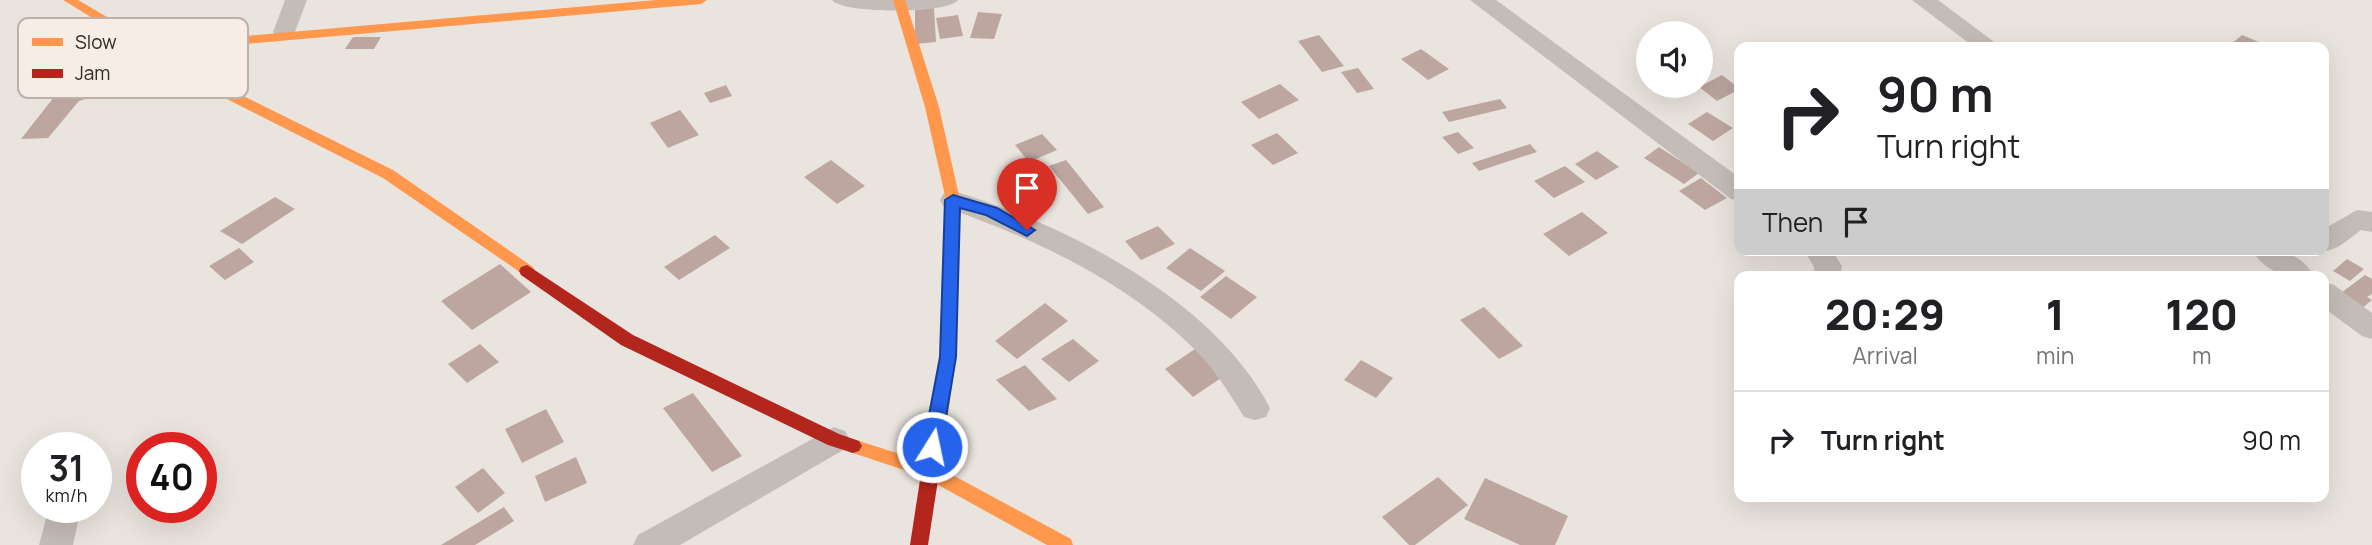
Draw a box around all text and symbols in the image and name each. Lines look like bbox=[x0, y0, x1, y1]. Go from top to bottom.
legend bbox=[18, 18, 248, 98]
map controls bbox=[1636, 21, 1713, 98]
button: sound bbox=[1636, 21, 1713, 98]
text: Slow bbox=[75, 29, 117, 55]
text: Jam bbox=[75, 60, 110, 86]
text: 90 m bbox=[1877, 60, 1994, 127]
icon: right bbox=[1762, 70, 1853, 161]
text: Turn right bbox=[1877, 124, 2020, 168]
pin bbox=[997, 158, 1057, 230]
icon: arrive bbox=[1008, 169, 1046, 207]
icon: arrive bbox=[1837, 203, 1875, 241]
text: Then bbox=[1762, 204, 1823, 240]
text: 20:29 bbox=[1825, 285, 1945, 343]
text: 1 bbox=[2046, 285, 2065, 343]
text: 120 bbox=[2165, 285, 2238, 343]
text: Arrival bbox=[1852, 339, 1918, 371]
text: min bbox=[2036, 339, 2074, 371]
text: m bbox=[2192, 339, 2211, 371]
position arrow bbox=[895, 410, 969, 484]
icon: right bbox=[1762, 421, 1800, 459]
text: Turn right bbox=[1821, 422, 1945, 458]
text: 90 m bbox=[2242, 422, 2301, 458]
speed limit sign: 40 bbox=[126, 432, 217, 523]
text: 31 bbox=[49, 444, 84, 492]
text: km/h bbox=[46, 483, 87, 507]

